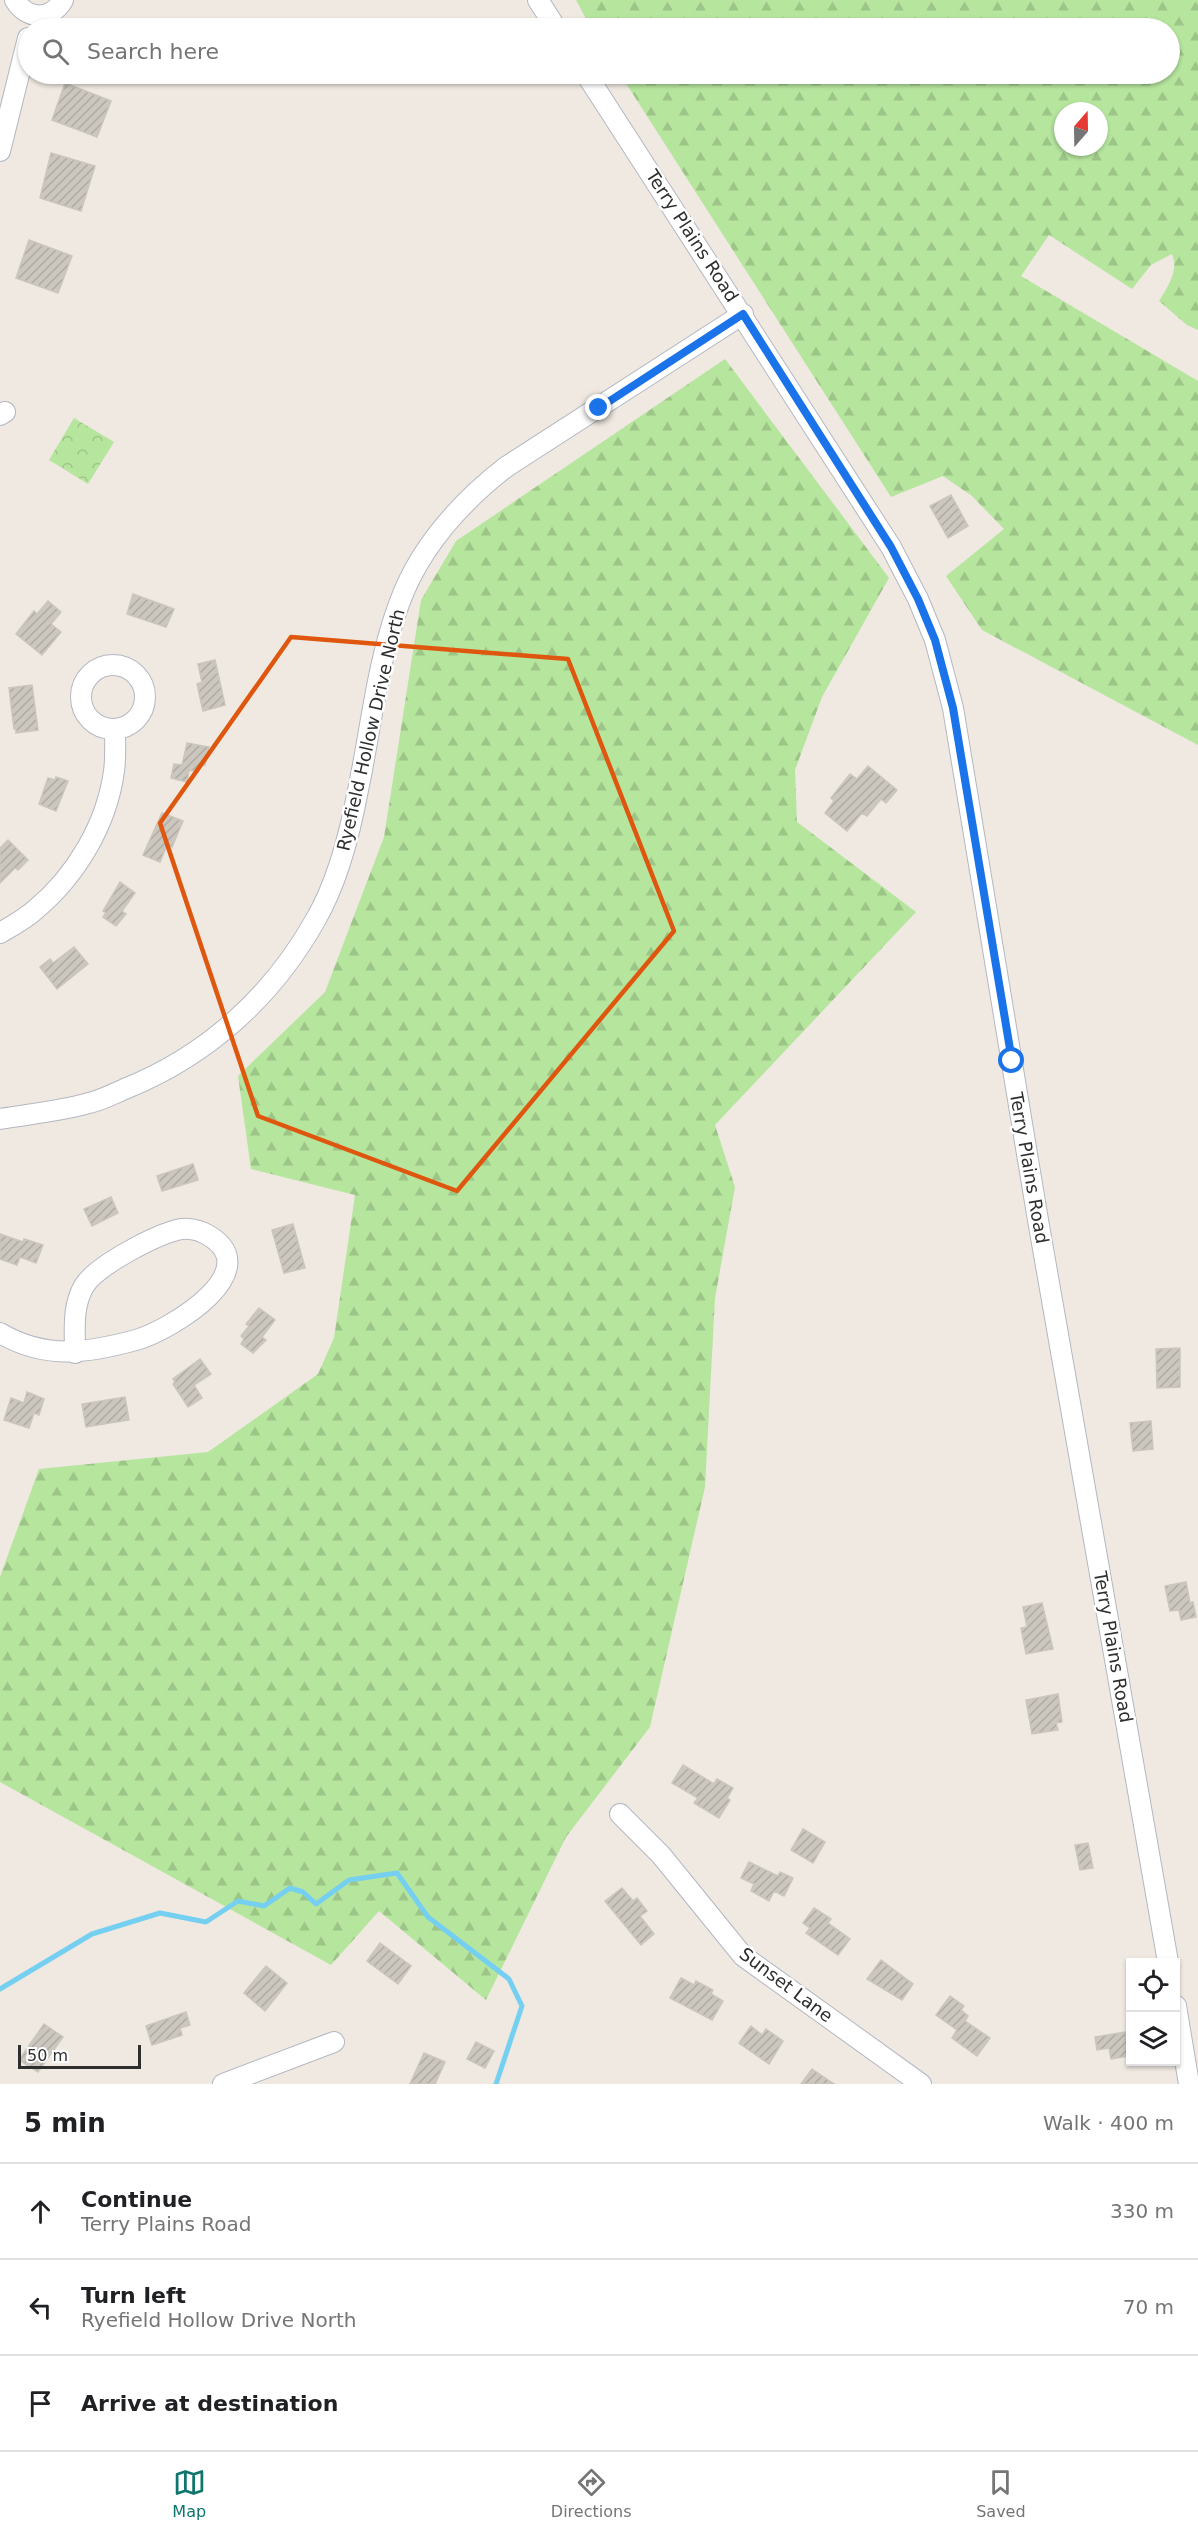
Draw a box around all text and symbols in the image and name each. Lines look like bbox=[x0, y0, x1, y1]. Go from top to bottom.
search box bbox=[18, 18, 1180, 84]
icon: search bbox=[39, 35, 72, 68]
text: Search here bbox=[87, 39, 219, 64]
north arrow bbox=[1054, 102, 1108, 156]
street label: Terry Plains Road bbox=[641, 165, 743, 306]
route end bbox=[585, 394, 611, 420]
street label: Ryefield Hollow Drive North bbox=[332, 607, 409, 853]
route start bbox=[998, 1047, 1024, 1073]
street label: Terry Plains Road bbox=[1006, 1090, 1053, 1245]
street label: Terry Plains Road bbox=[1090, 1569, 1137, 1724]
street label: Sunset Lane bbox=[736, 1943, 837, 2026]
map controls bbox=[1126, 1958, 1180, 2066]
button: locate bbox=[1126, 1958, 1180, 2012]
button: layers bbox=[1126, 2012, 1180, 2066]
scale bar bbox=[18, 2042, 141, 2070]
text: 50 m bbox=[27, 2046, 68, 2065]
text: 5 min bbox=[24, 2108, 106, 2138]
text: Walk · 400 m bbox=[1043, 2111, 1174, 2135]
text: Continue bbox=[81, 2187, 192, 2212]
icon: ahead bbox=[24, 2195, 57, 2228]
text: 330 m bbox=[1110, 2199, 1174, 2223]
text: Terry Plains Road bbox=[81, 2212, 251, 2236]
text: Turn left bbox=[81, 2283, 186, 2308]
icon: left bbox=[24, 2291, 57, 2324]
text: 70 m bbox=[1123, 2295, 1174, 2319]
text: Ryefield Hollow Drive North bbox=[81, 2308, 356, 2332]
icon: arrive bbox=[24, 2387, 57, 2420]
text: Arrive at destination bbox=[81, 2391, 338, 2416]
tab: Map bbox=[172, 2466, 206, 2521]
tab: Directions bbox=[551, 2466, 631, 2521]
tab: Saved bbox=[976, 2466, 1026, 2521]

